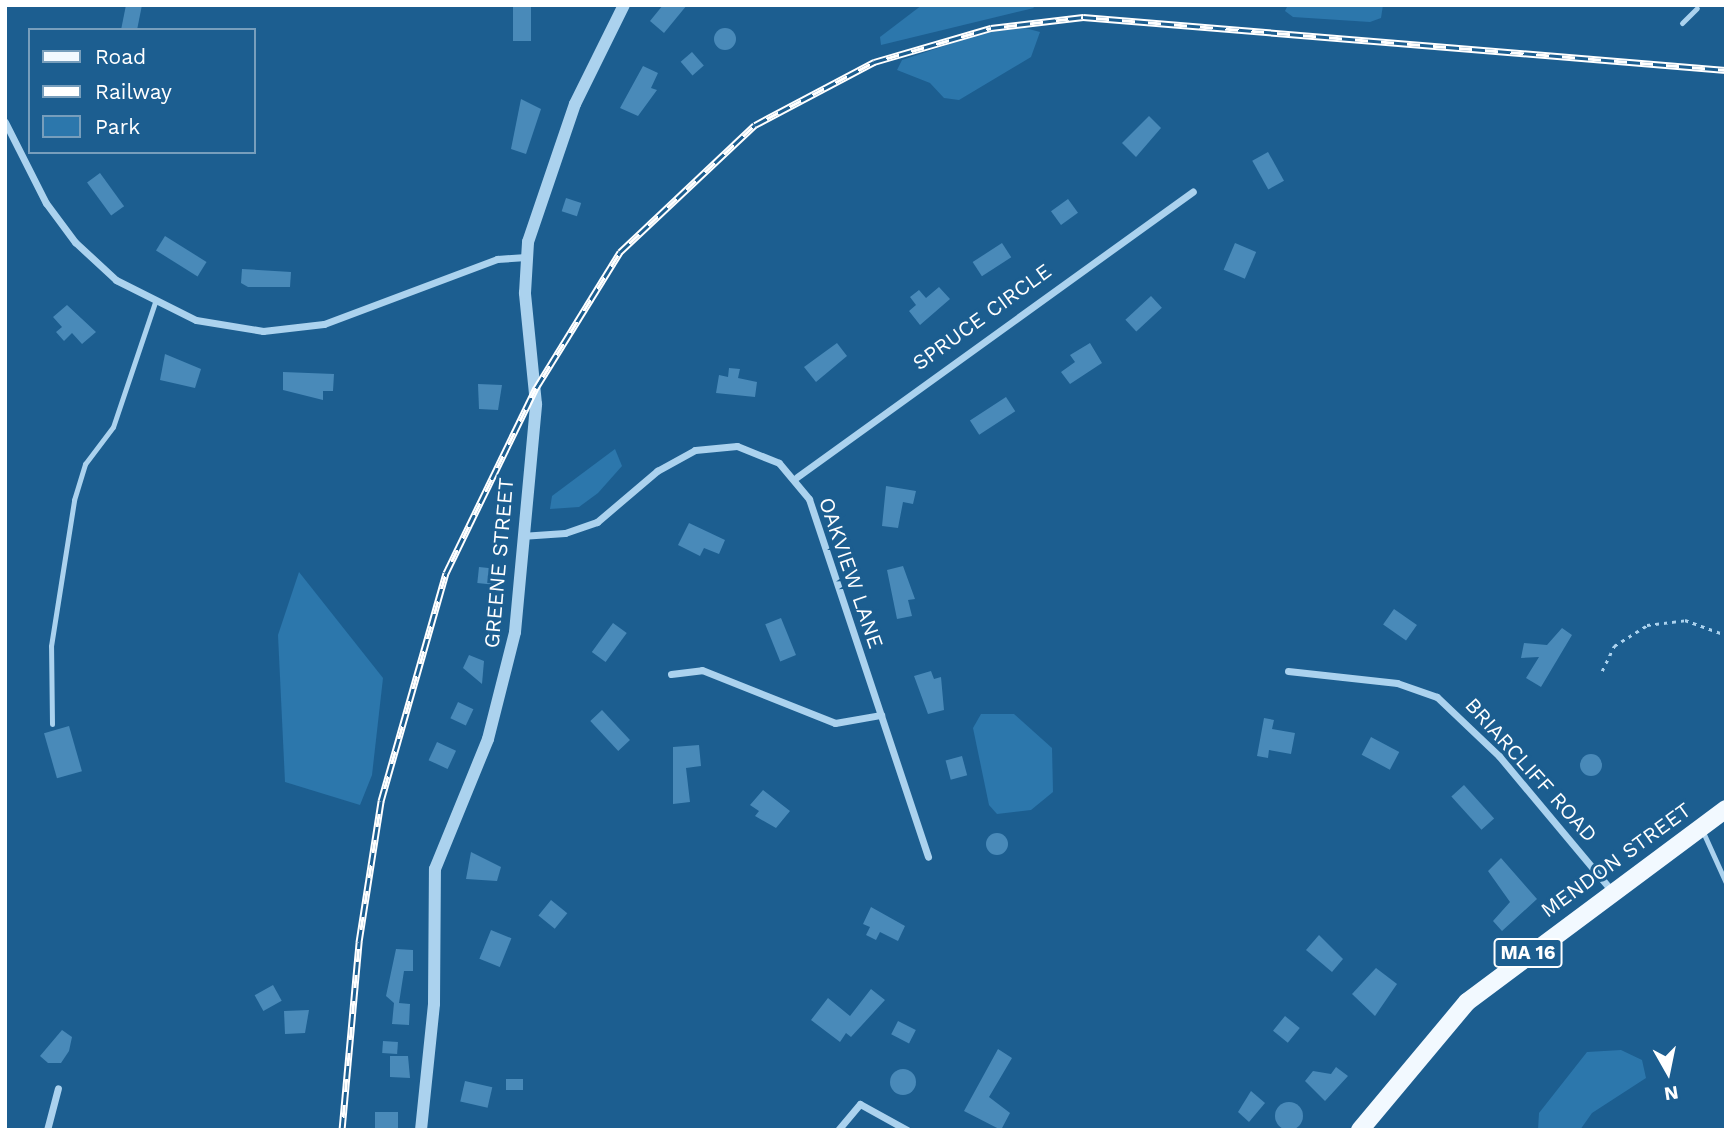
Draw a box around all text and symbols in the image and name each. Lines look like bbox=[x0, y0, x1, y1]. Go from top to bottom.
legend bbox=[28, 28, 256, 154]
text: Road bbox=[95, 44, 146, 69]
text: Railway bbox=[95, 79, 172, 104]
text: Park bbox=[95, 114, 140, 139]
street label: SPRUCE CIRCLE bbox=[908, 258, 1056, 376]
street label: GREENE STREET bbox=[479, 477, 519, 649]
street label: OAKVIEW LANE bbox=[813, 494, 889, 652]
street label: BRIARCLIFF ROAD bbox=[1460, 693, 1602, 847]
street label: MENDON STREET bbox=[1536, 797, 1696, 923]
road number: MA 16 bbox=[1493, 937, 1563, 968]
north arrow bbox=[1633, 1037, 1703, 1107]
text: N bbox=[1663, 1081, 1680, 1106]

